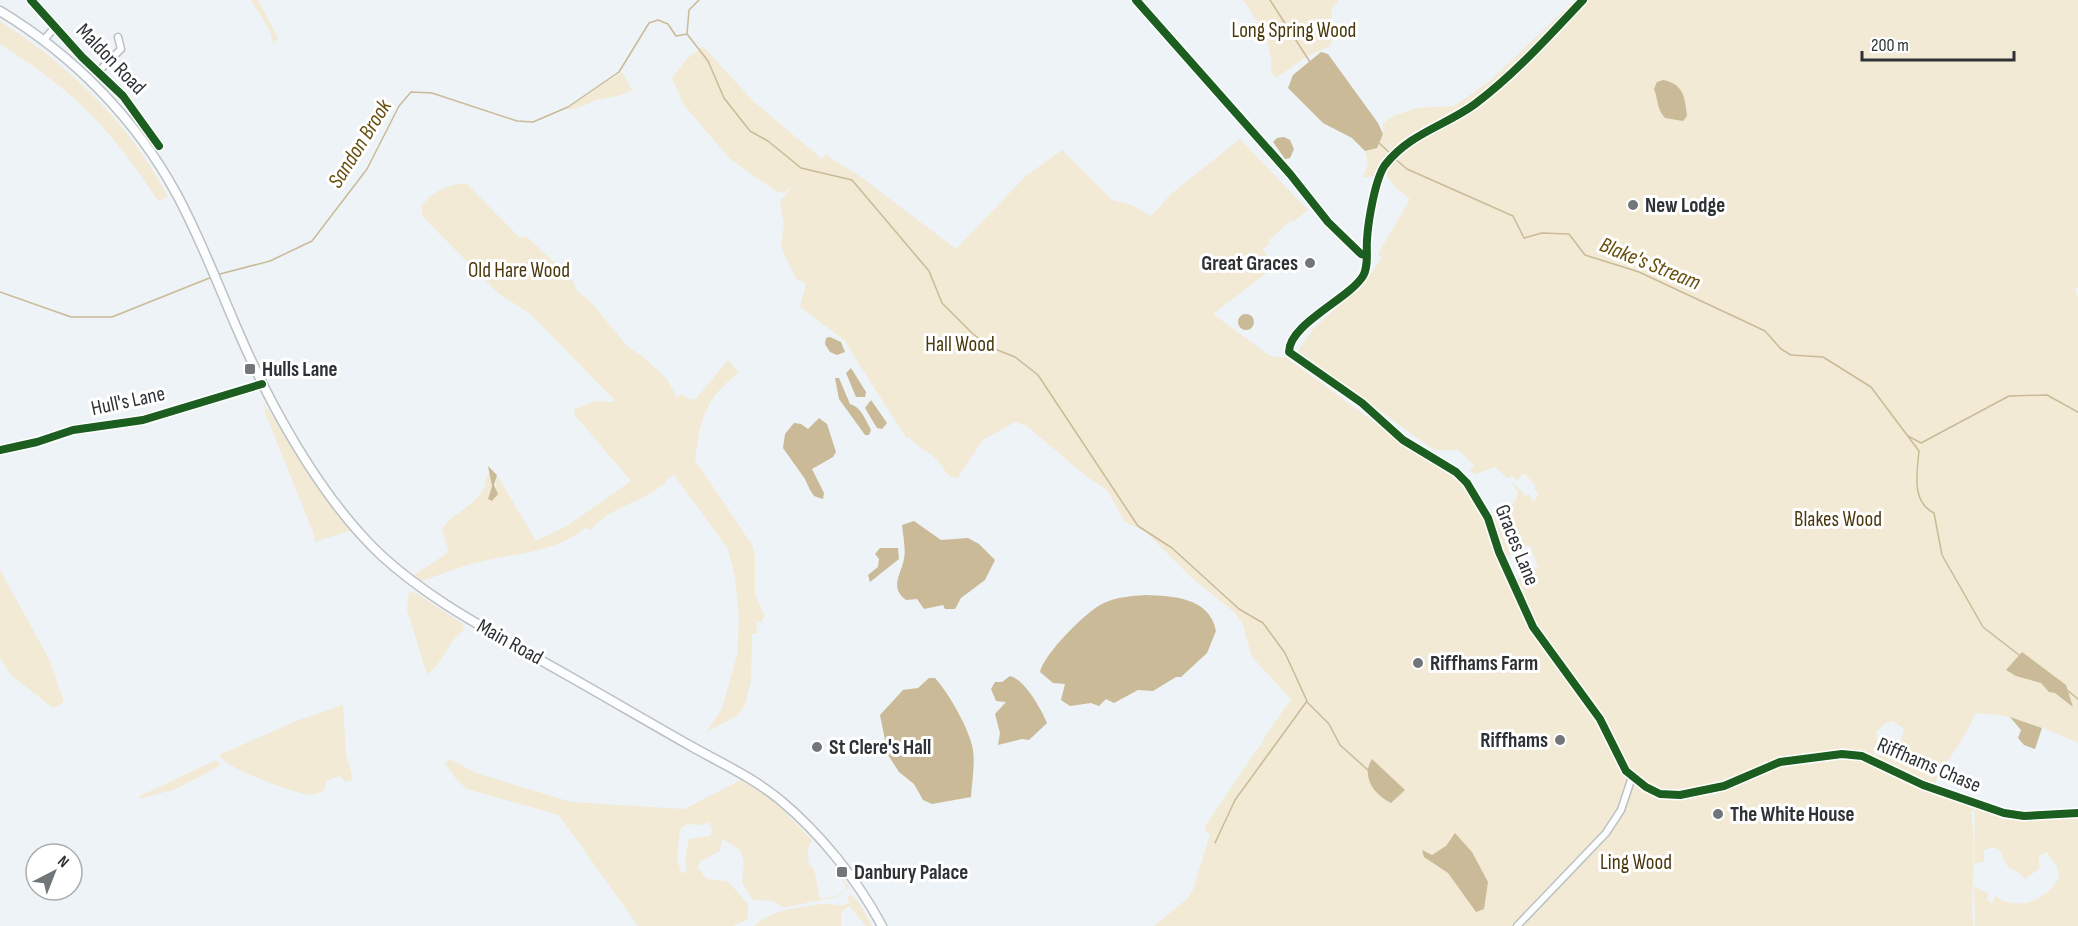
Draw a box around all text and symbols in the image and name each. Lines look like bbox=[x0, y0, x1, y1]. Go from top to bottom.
street label: Maldon Road bbox=[71, 18, 151, 100]
park label: Long Spring Wood bbox=[1232, 18, 1356, 43]
scale bar bbox=[1862, 24, 2014, 62]
text: 200 m bbox=[1871, 35, 1909, 56]
water label: Sandon Brook bbox=[322, 94, 398, 193]
place label: New Lodge bbox=[1645, 193, 1725, 218]
marker: New Lodge bbox=[1626, 198, 1640, 212]
water label: Blake's Stream bbox=[1596, 232, 1705, 297]
place label: Great Graces bbox=[1201, 251, 1298, 276]
marker: Great Graces bbox=[1303, 256, 1317, 270]
park label: Old Hare Wood bbox=[468, 258, 570, 283]
park label: Hall Wood bbox=[925, 332, 995, 357]
place label: Hulls Lane bbox=[262, 357, 338, 382]
marker: Hulls Lane bbox=[243, 362, 257, 376]
street label: Hull's Lane bbox=[89, 381, 167, 421]
street label: Graces Lane bbox=[1489, 501, 1545, 589]
park label: Blakes Wood bbox=[1794, 507, 1882, 532]
street label: Main Road bbox=[473, 614, 547, 670]
place label: Riffhams Farm bbox=[1430, 651, 1538, 676]
marker: Riffhams Farm bbox=[1411, 656, 1425, 670]
place label: Riffhams bbox=[1480, 728, 1548, 753]
street label: Riffhams Chase bbox=[1873, 732, 1985, 798]
marker: Riffhams bbox=[1553, 733, 1567, 747]
place label: St Clere's Hall bbox=[829, 735, 931, 760]
marker: St Clere's Hall bbox=[810, 740, 824, 754]
place label: The White House bbox=[1730, 802, 1855, 827]
marker: The White House bbox=[1711, 807, 1725, 821]
north arrow bbox=[24, 842, 84, 902]
park label: Ling Wood bbox=[1600, 850, 1672, 875]
text: N bbox=[54, 852, 73, 872]
place label: Danbury Palace bbox=[854, 860, 968, 885]
marker: Danbury Palace bbox=[835, 865, 849, 879]

